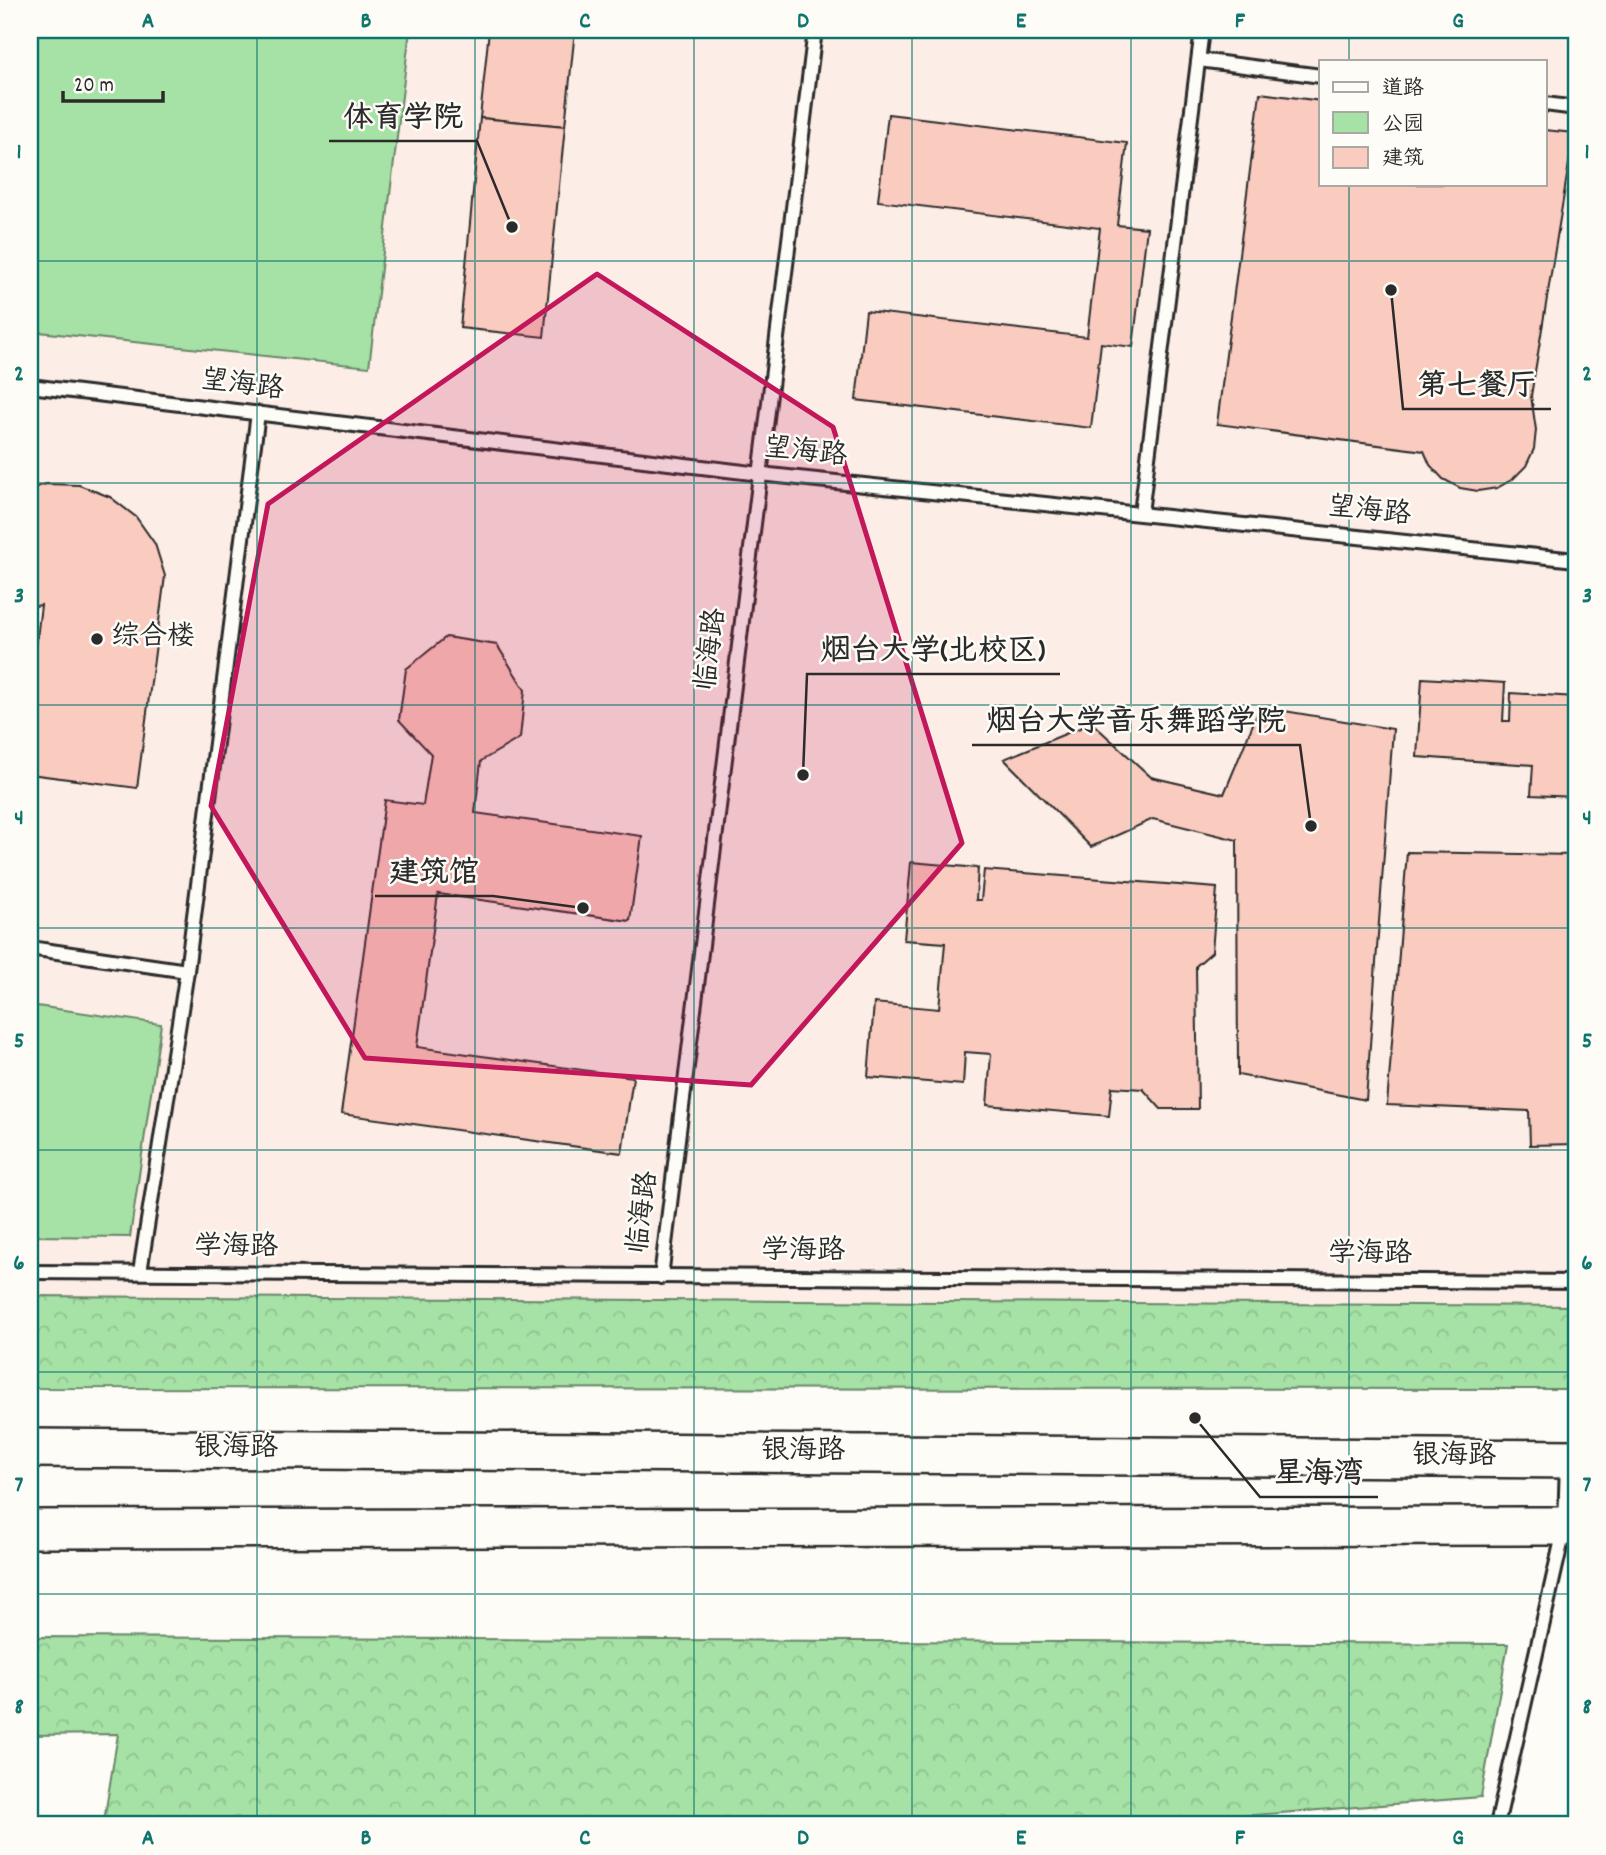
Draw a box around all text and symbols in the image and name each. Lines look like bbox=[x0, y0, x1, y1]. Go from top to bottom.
text: A bbox=[142, 6, 154, 39]
text: B bbox=[361, 6, 372, 39]
text: C bbox=[579, 6, 591, 39]
text: D bbox=[797, 6, 809, 39]
text: E bbox=[1016, 6, 1027, 39]
text: F bbox=[1235, 6, 1246, 39]
text: G bbox=[1452, 6, 1464, 39]
scale bar bbox=[63, 60, 163, 104]
legend bbox=[1319, 60, 1546, 186]
text: 20 m bbox=[74, 72, 114, 102]
text: 道路 bbox=[1382, 75, 1424, 105]
callout: 体育学院 bbox=[329, 90, 477, 141]
text: 体育学院 bbox=[343, 99, 463, 142]
text: 公园 bbox=[1382, 111, 1424, 141]
text: 1 bbox=[16, 137, 22, 170]
text: 1 bbox=[1584, 137, 1590, 170]
text: 建筑 bbox=[1382, 145, 1424, 175]
callout: 第七餐厅 bbox=[1403, 358, 1551, 409]
text: 2 bbox=[14, 359, 24, 392]
text: 2 bbox=[1582, 359, 1592, 392]
street label: 望海路 bbox=[198, 362, 286, 412]
text: 第七餐厅 bbox=[1417, 367, 1537, 410]
street label: 望海路 bbox=[761, 430, 849, 478]
street label: 望海路 bbox=[1325, 489, 1413, 537]
text: 3 bbox=[14, 581, 24, 614]
text: 3 bbox=[1582, 581, 1592, 614]
street label: 临海路 bbox=[688, 606, 738, 694]
place label: 综合楼 bbox=[111, 619, 195, 659]
callout: 烟台大学(北校区) bbox=[807, 623, 1060, 674]
marker: 综合楼 bbox=[89, 631, 105, 647]
text: 烟台大学(北校区) bbox=[821, 632, 1046, 675]
callout: 烟台大学音乐舞蹈学院 bbox=[972, 694, 1300, 745]
text: 烟台大学音乐舞蹈学院 bbox=[986, 703, 1286, 746]
text: 4 bbox=[14, 803, 24, 836]
text: 4 bbox=[1582, 803, 1592, 836]
callout: 建筑馆 bbox=[375, 845, 493, 896]
text: 建筑馆 bbox=[389, 854, 479, 897]
text: 5 bbox=[14, 1026, 24, 1059]
text: 5 bbox=[1582, 1026, 1592, 1059]
street label: 临海路 bbox=[620, 1169, 670, 1257]
street label: 学海路 bbox=[194, 1229, 278, 1269]
street label: 学海路 bbox=[761, 1233, 845, 1273]
street label: 学海路 bbox=[1328, 1236, 1412, 1276]
text: 6 bbox=[13, 1248, 25, 1281]
text: 6 bbox=[1581, 1248, 1593, 1281]
street label: 银海路 bbox=[194, 1430, 278, 1470]
street label: 银海路 bbox=[761, 1433, 845, 1473]
street label: 银海路 bbox=[1412, 1438, 1496, 1478]
callout: 星海湾 bbox=[1260, 1446, 1378, 1497]
text: 星海湾 bbox=[1274, 1455, 1364, 1498]
text: 7 bbox=[15, 1470, 24, 1503]
text: 7 bbox=[1583, 1470, 1592, 1503]
text: 8 bbox=[14, 1692, 24, 1725]
text: 8 bbox=[1582, 1692, 1592, 1725]
text: A bbox=[142, 1823, 154, 1855]
text: B bbox=[361, 1823, 372, 1855]
text: C bbox=[579, 1823, 591, 1855]
text: D bbox=[797, 1823, 809, 1855]
text: E bbox=[1016, 1823, 1027, 1855]
text: F bbox=[1235, 1823, 1246, 1855]
text: G bbox=[1452, 1823, 1464, 1855]

